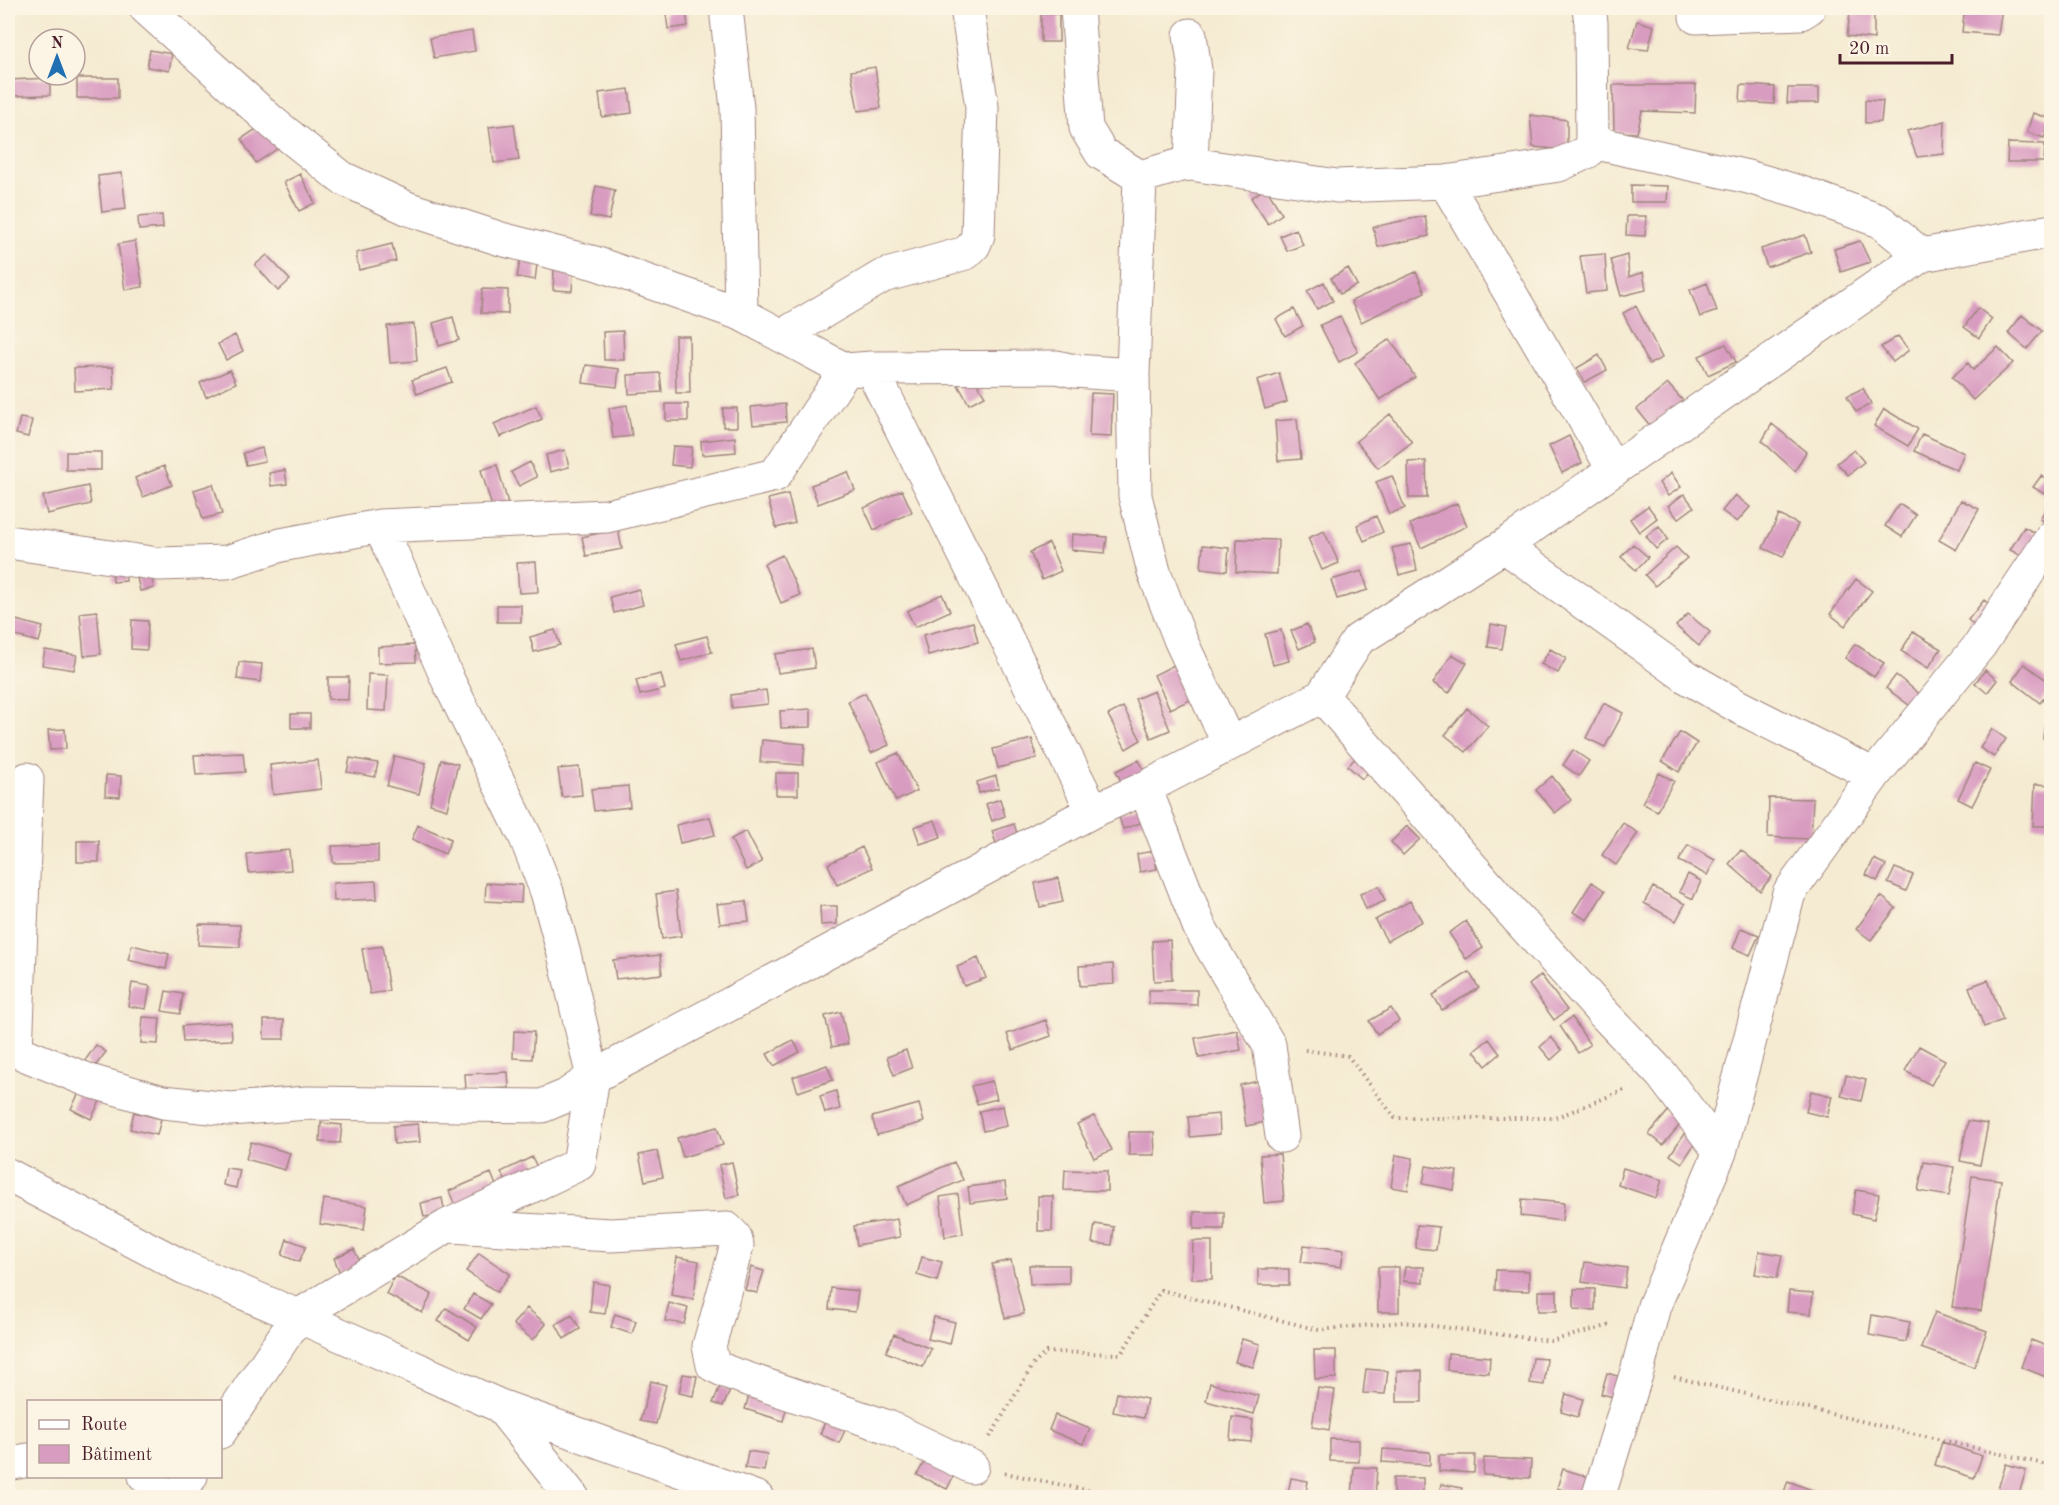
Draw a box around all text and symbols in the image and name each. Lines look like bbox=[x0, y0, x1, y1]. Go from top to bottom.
north arrow bbox=[27, 27, 87, 87]
scale bar bbox=[1840, 27, 1952, 65]
text: N bbox=[51, 36, 64, 52]
text: 20 m bbox=[1849, 40, 1889, 58]
legend bbox=[27, 1400, 222, 1478]
text: Route bbox=[81, 1416, 127, 1434]
text: Bâtiment bbox=[81, 1446, 152, 1464]

